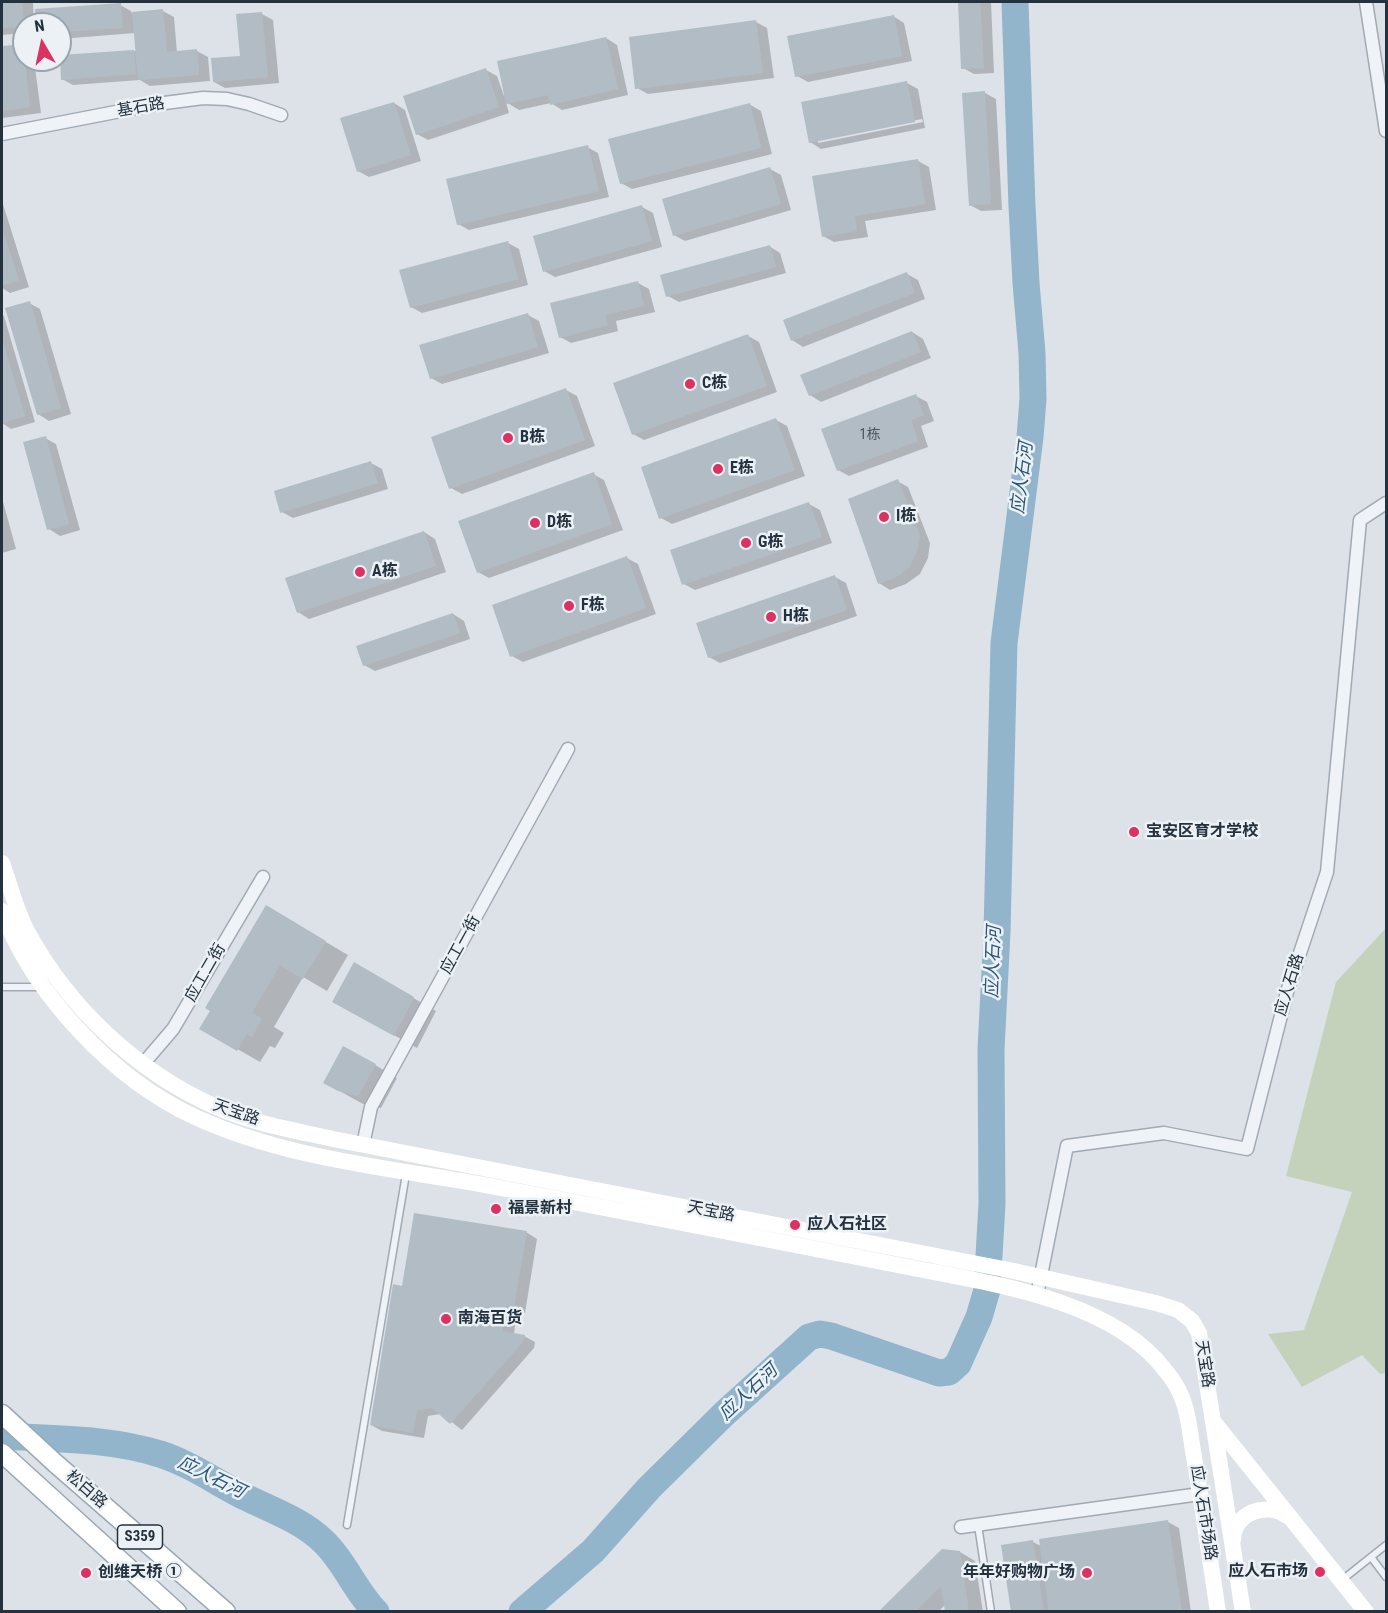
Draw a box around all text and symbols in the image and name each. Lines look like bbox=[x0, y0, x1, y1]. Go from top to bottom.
north arrow bbox=[12, 12, 72, 72]
text: N bbox=[33, 16, 46, 36]
street label: 基石路 bbox=[116, 94, 166, 122]
place label: C栋 bbox=[702, 374, 727, 394]
marker: C栋 bbox=[683, 377, 697, 391]
house number: 1栋 bbox=[860, 427, 880, 443]
place label: B栋 bbox=[520, 428, 545, 448]
marker: B栋 bbox=[501, 431, 515, 445]
water label: 应人石河 bbox=[1008, 441, 1038, 515]
place label: E栋 bbox=[730, 459, 754, 479]
marker: E栋 bbox=[711, 462, 725, 476]
place label: I栋 bbox=[896, 507, 916, 527]
marker: I栋 bbox=[877, 510, 891, 524]
place label: D栋 bbox=[547, 513, 572, 533]
marker: D栋 bbox=[528, 516, 542, 530]
place label: G栋 bbox=[758, 533, 783, 553]
marker: G栋 bbox=[739, 536, 753, 550]
place label: A栋 bbox=[372, 562, 398, 582]
marker: A栋 bbox=[353, 565, 367, 579]
place label: F栋 bbox=[581, 596, 605, 616]
marker: F栋 bbox=[562, 599, 576, 613]
place label: H栋 bbox=[783, 607, 809, 627]
marker: H栋 bbox=[764, 610, 778, 624]
place label: 宝安区育才学校 bbox=[1146, 822, 1258, 842]
marker: 宝安区育才学校 bbox=[1127, 825, 1141, 839]
street label: 应工一街 bbox=[437, 912, 485, 978]
water label: 应人石河 bbox=[982, 926, 1006, 998]
street label: 应工二街 bbox=[182, 940, 230, 1006]
street label: 应人石路 bbox=[1271, 952, 1309, 1018]
street label: 天宝路 bbox=[210, 1096, 262, 1130]
street label: 天宝路 bbox=[686, 1198, 736, 1226]
place label: 福景新村 bbox=[508, 1199, 572, 1219]
marker: 福景新村 bbox=[489, 1202, 503, 1216]
place label: 应人石社区 bbox=[807, 1215, 887, 1235]
marker: 应人石社区 bbox=[788, 1218, 802, 1232]
place label: 南海百货 bbox=[458, 1309, 522, 1329]
marker: 南海百货 bbox=[439, 1312, 453, 1326]
street label: 天宝路 bbox=[1191, 1339, 1217, 1389]
water label: 应人石河 bbox=[715, 1361, 783, 1425]
water label: 应人石河 bbox=[174, 1453, 248, 1503]
street label: 应人石市场路 bbox=[1186, 1464, 1220, 1562]
street label: 松白路 bbox=[62, 1467, 110, 1513]
road number: S359 bbox=[118, 1525, 162, 1549]
place label: 应人石市场 bbox=[1228, 1562, 1308, 1582]
place label: 创维天桥 ① bbox=[98, 1563, 182, 1583]
place label: 年年好购物广场 bbox=[963, 1563, 1075, 1583]
marker: 应人石市场 bbox=[1313, 1565, 1327, 1579]
marker: 创维天桥 ① bbox=[79, 1566, 93, 1580]
marker: 年年好购物广场 bbox=[1080, 1566, 1094, 1580]

